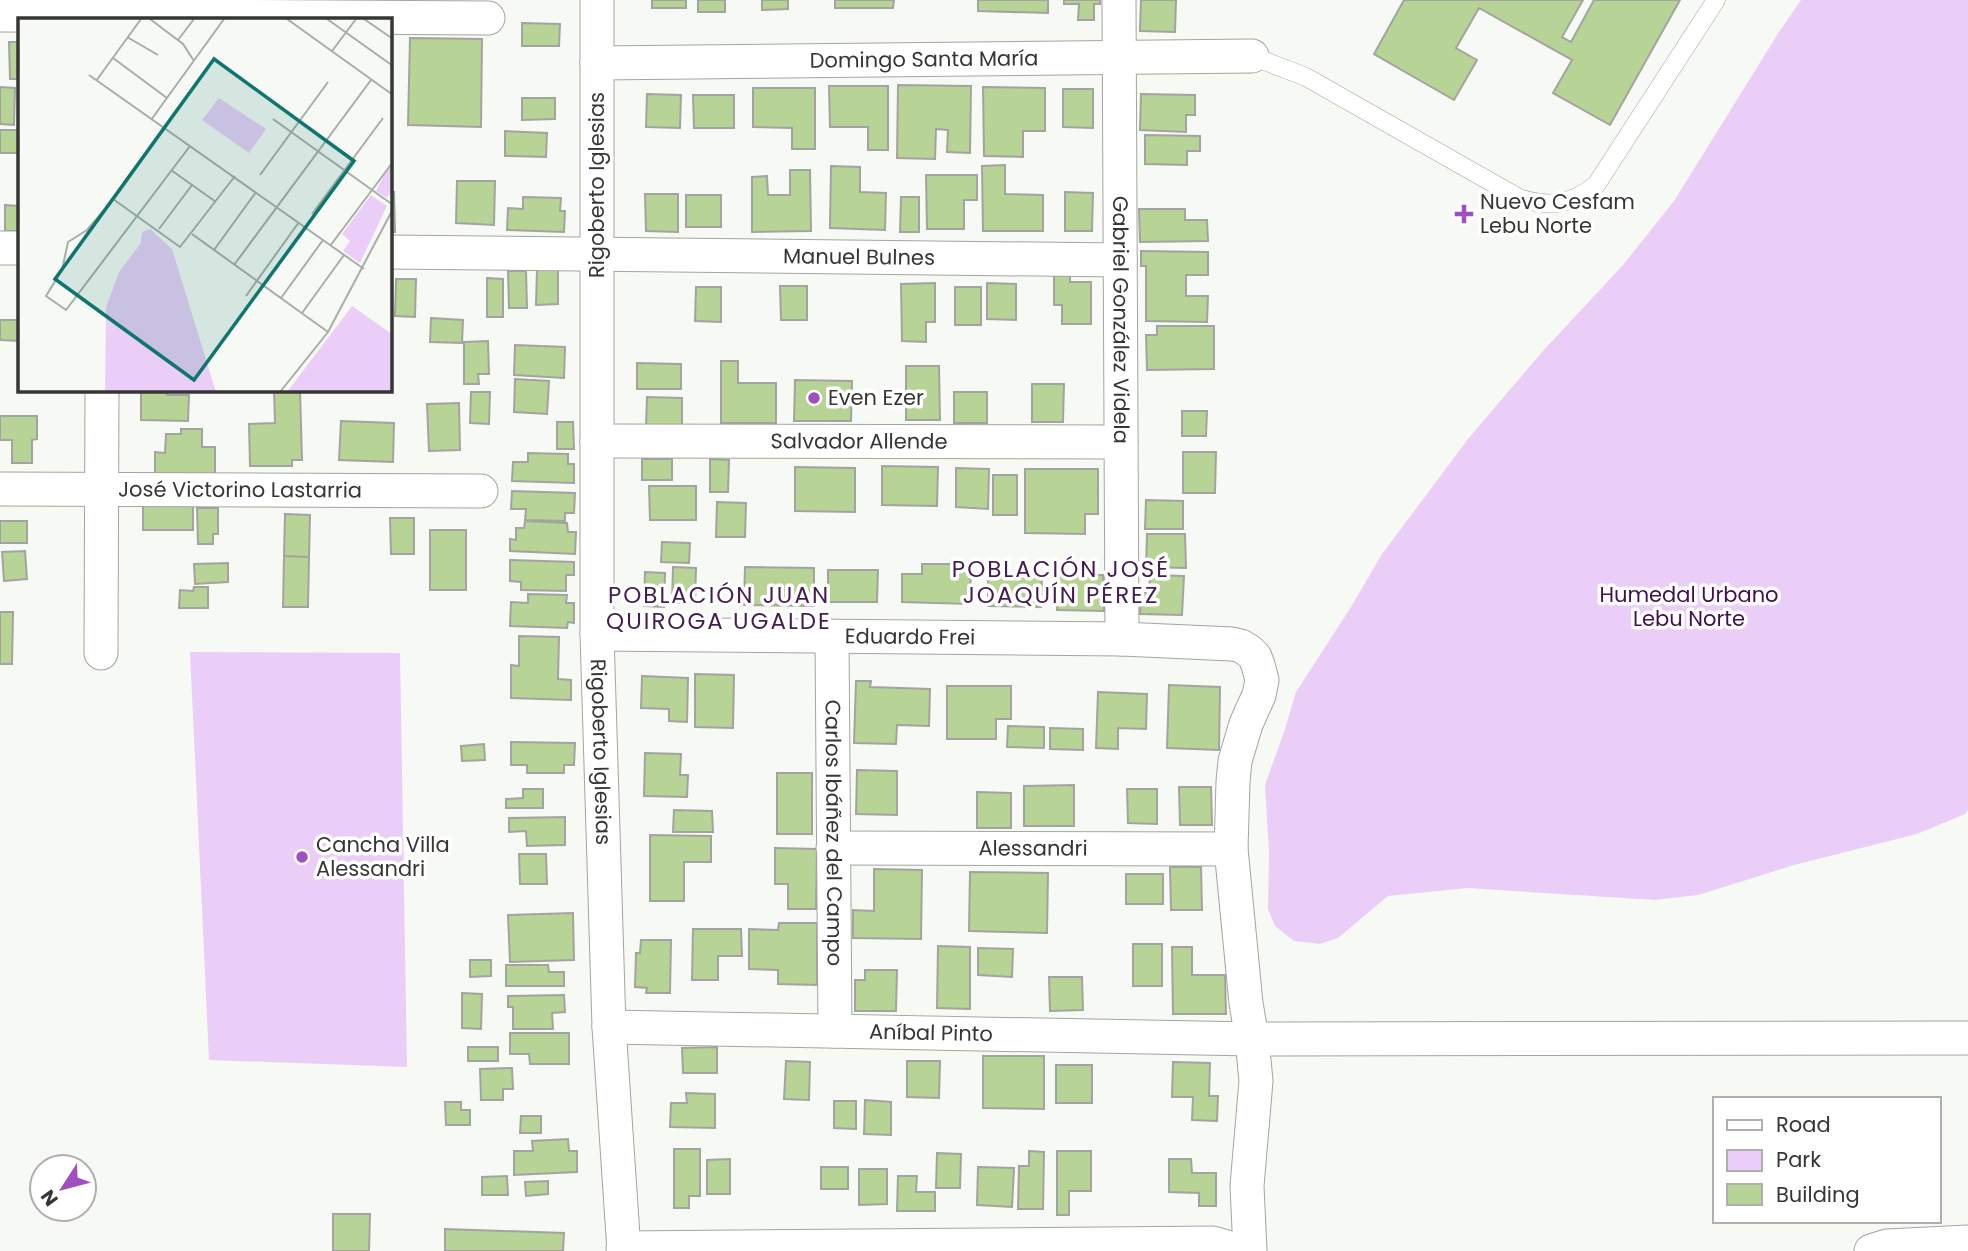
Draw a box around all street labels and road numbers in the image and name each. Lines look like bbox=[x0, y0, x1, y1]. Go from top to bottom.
street label: Domingo Santa María bbox=[809, 43, 1039, 75]
street label: Rigoberto Iglesias bbox=[582, 92, 611, 278]
street label: Gabriel González Videla bbox=[1106, 196, 1136, 444]
street label: Manuel Bulnes bbox=[783, 241, 935, 272]
street label: Salvador Allende bbox=[770, 426, 948, 456]
street label: José Victorino Lastarria bbox=[118, 474, 362, 505]
street label: Eduardo Frei bbox=[845, 621, 975, 652]
street label: Rigoberto Iglesias bbox=[584, 658, 618, 845]
street label: Carlos Ibáñez del Campo bbox=[818, 700, 850, 966]
street label: Alessandri bbox=[978, 833, 1088, 863]
street label: Aníbal Pinto bbox=[869, 1017, 993, 1048]

